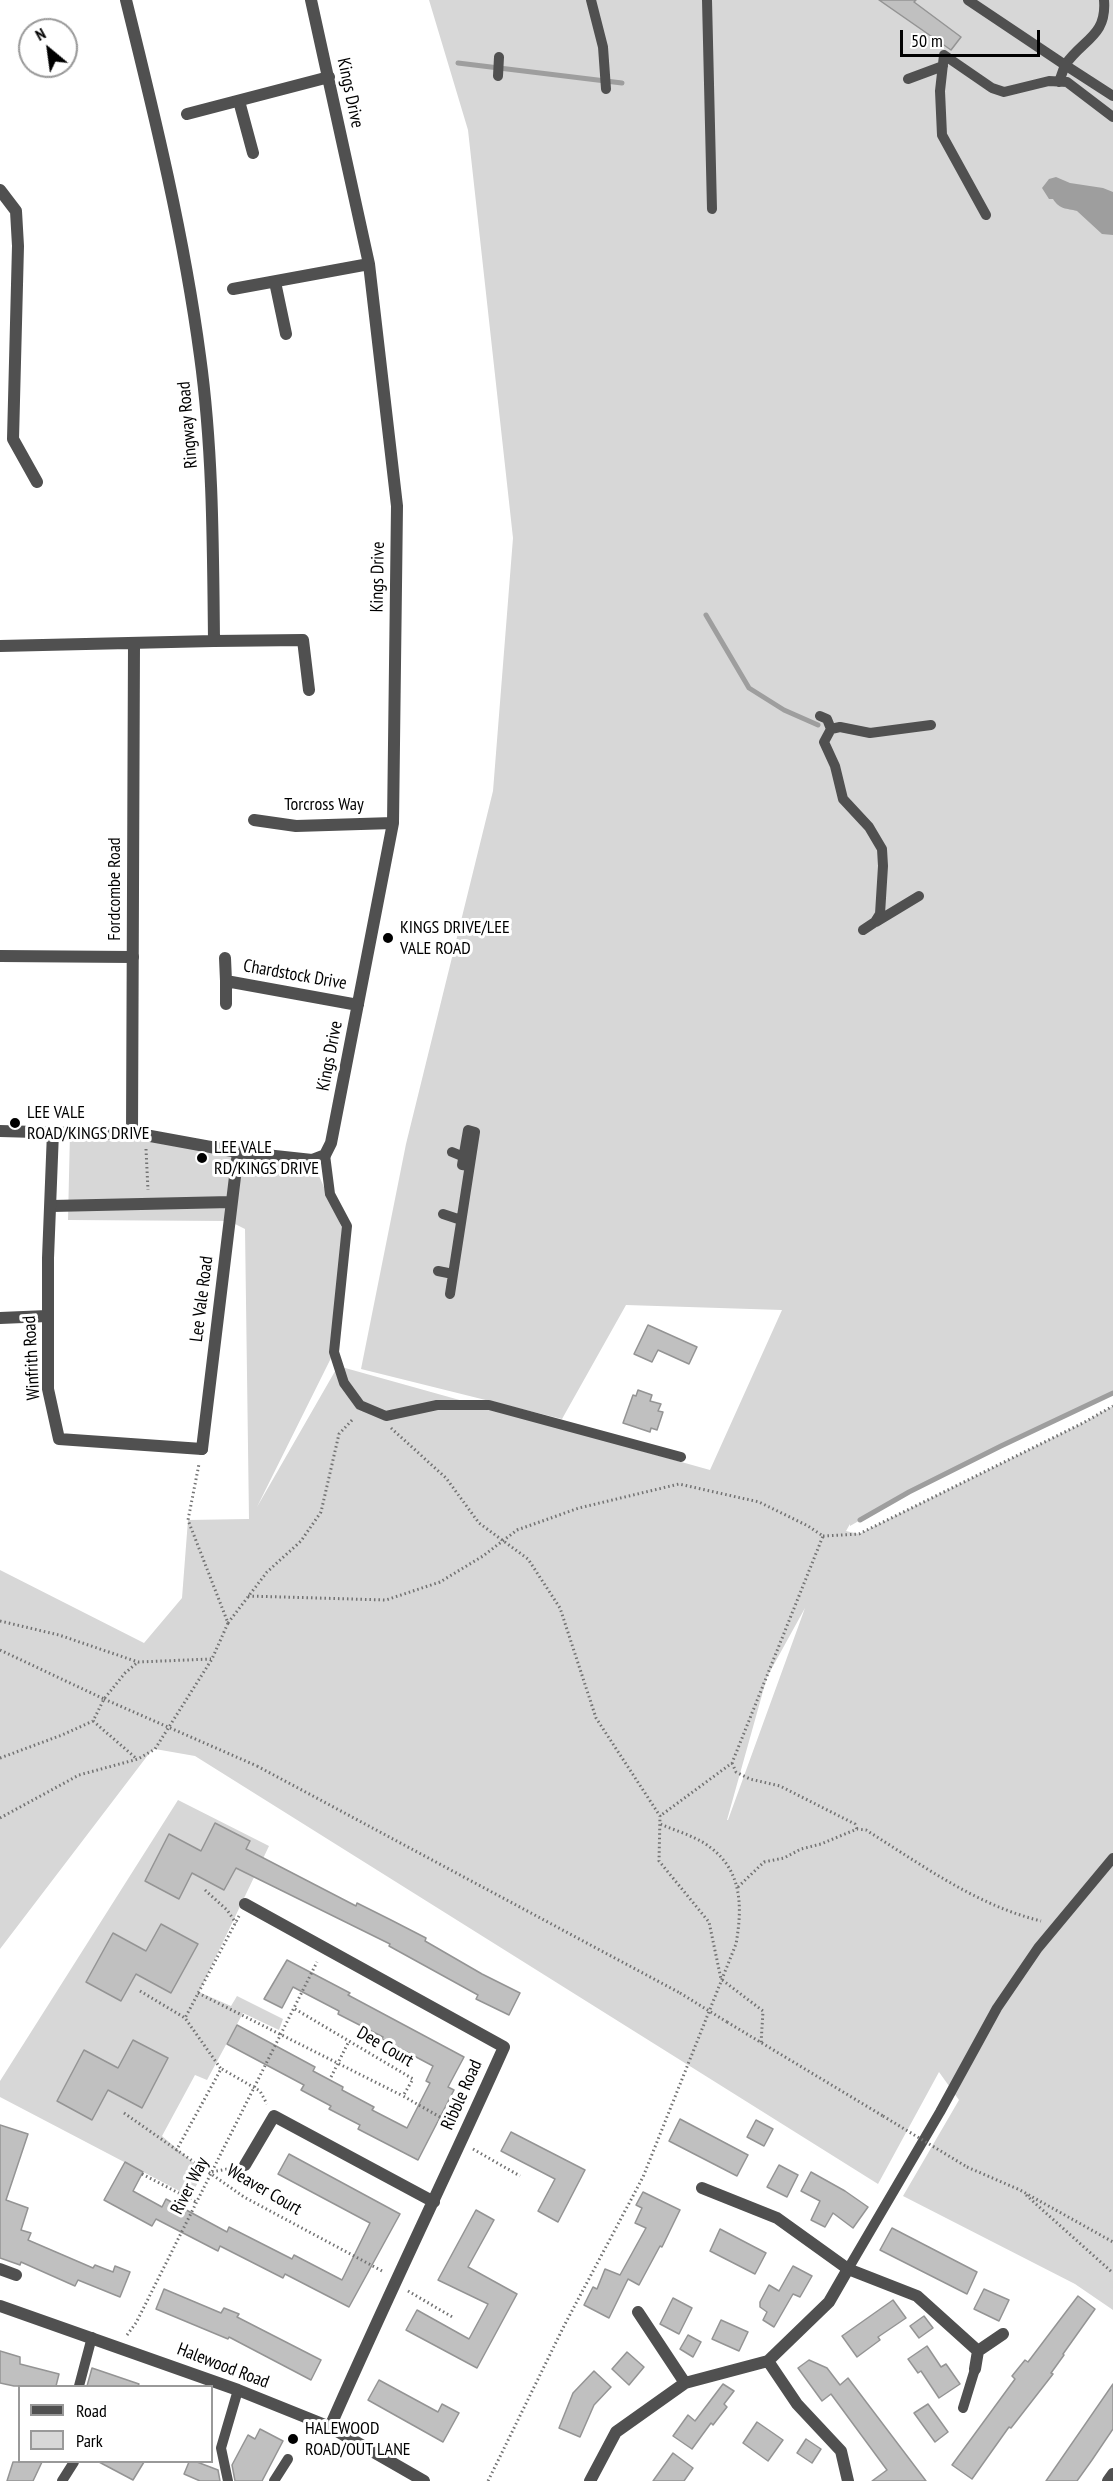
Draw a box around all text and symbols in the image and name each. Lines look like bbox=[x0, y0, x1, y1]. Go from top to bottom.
north arrow bbox=[18, 18, 78, 78]
scale bar bbox=[903, 18, 1042, 56]
text: N bbox=[32, 23, 49, 45]
text: 50 m bbox=[911, 29, 943, 52]
street label: Kings Drive bbox=[332, 56, 368, 130]
street label: Ringway Road bbox=[173, 381, 203, 469]
street label: Kings Drive bbox=[367, 541, 389, 613]
street label: Torcross Way bbox=[284, 794, 364, 816]
street label: Fordcombe Road bbox=[104, 837, 126, 941]
place label: KINGS DRIVE/LEE VALE ROAD bbox=[400, 917, 510, 960]
marker: KINGS DRIVE/LEE VALE ROAD bbox=[381, 931, 395, 945]
street label: Chardstock Drive bbox=[242, 955, 348, 995]
street label: Kings Drive bbox=[313, 1019, 347, 1093]
place label: LEE VALE ROAD/KINGS DRIVE bbox=[27, 1102, 149, 1144]
marker: LEE VALE ROAD/KINGS DRIVE bbox=[8, 1116, 22, 1130]
place label: LEE VALE RD/KINGS DRIVE bbox=[214, 1137, 319, 1180]
marker: LEE VALE RD/KINGS DRIVE bbox=[195, 1151, 209, 1165]
street label: Lee Vale Road bbox=[186, 1255, 218, 1343]
street label: Winfrith Road bbox=[19, 1315, 45, 1401]
street label: Dee Court bbox=[353, 2022, 417, 2072]
street label: Ribble Road bbox=[437, 2057, 487, 2133]
street label: River Way bbox=[166, 2154, 214, 2218]
street label: Weaver Court bbox=[223, 2160, 305, 2220]
street label: Halewood Road bbox=[174, 2339, 272, 2393]
legend bbox=[18, 2385, 213, 2463]
text: Road bbox=[76, 2399, 107, 2422]
place label: HALEWOOD ROAD/OUT LANE bbox=[305, 2418, 411, 2460]
text: Park bbox=[76, 2429, 103, 2452]
marker: HALEWOOD ROAD/OUT LANE bbox=[286, 2432, 300, 2446]

